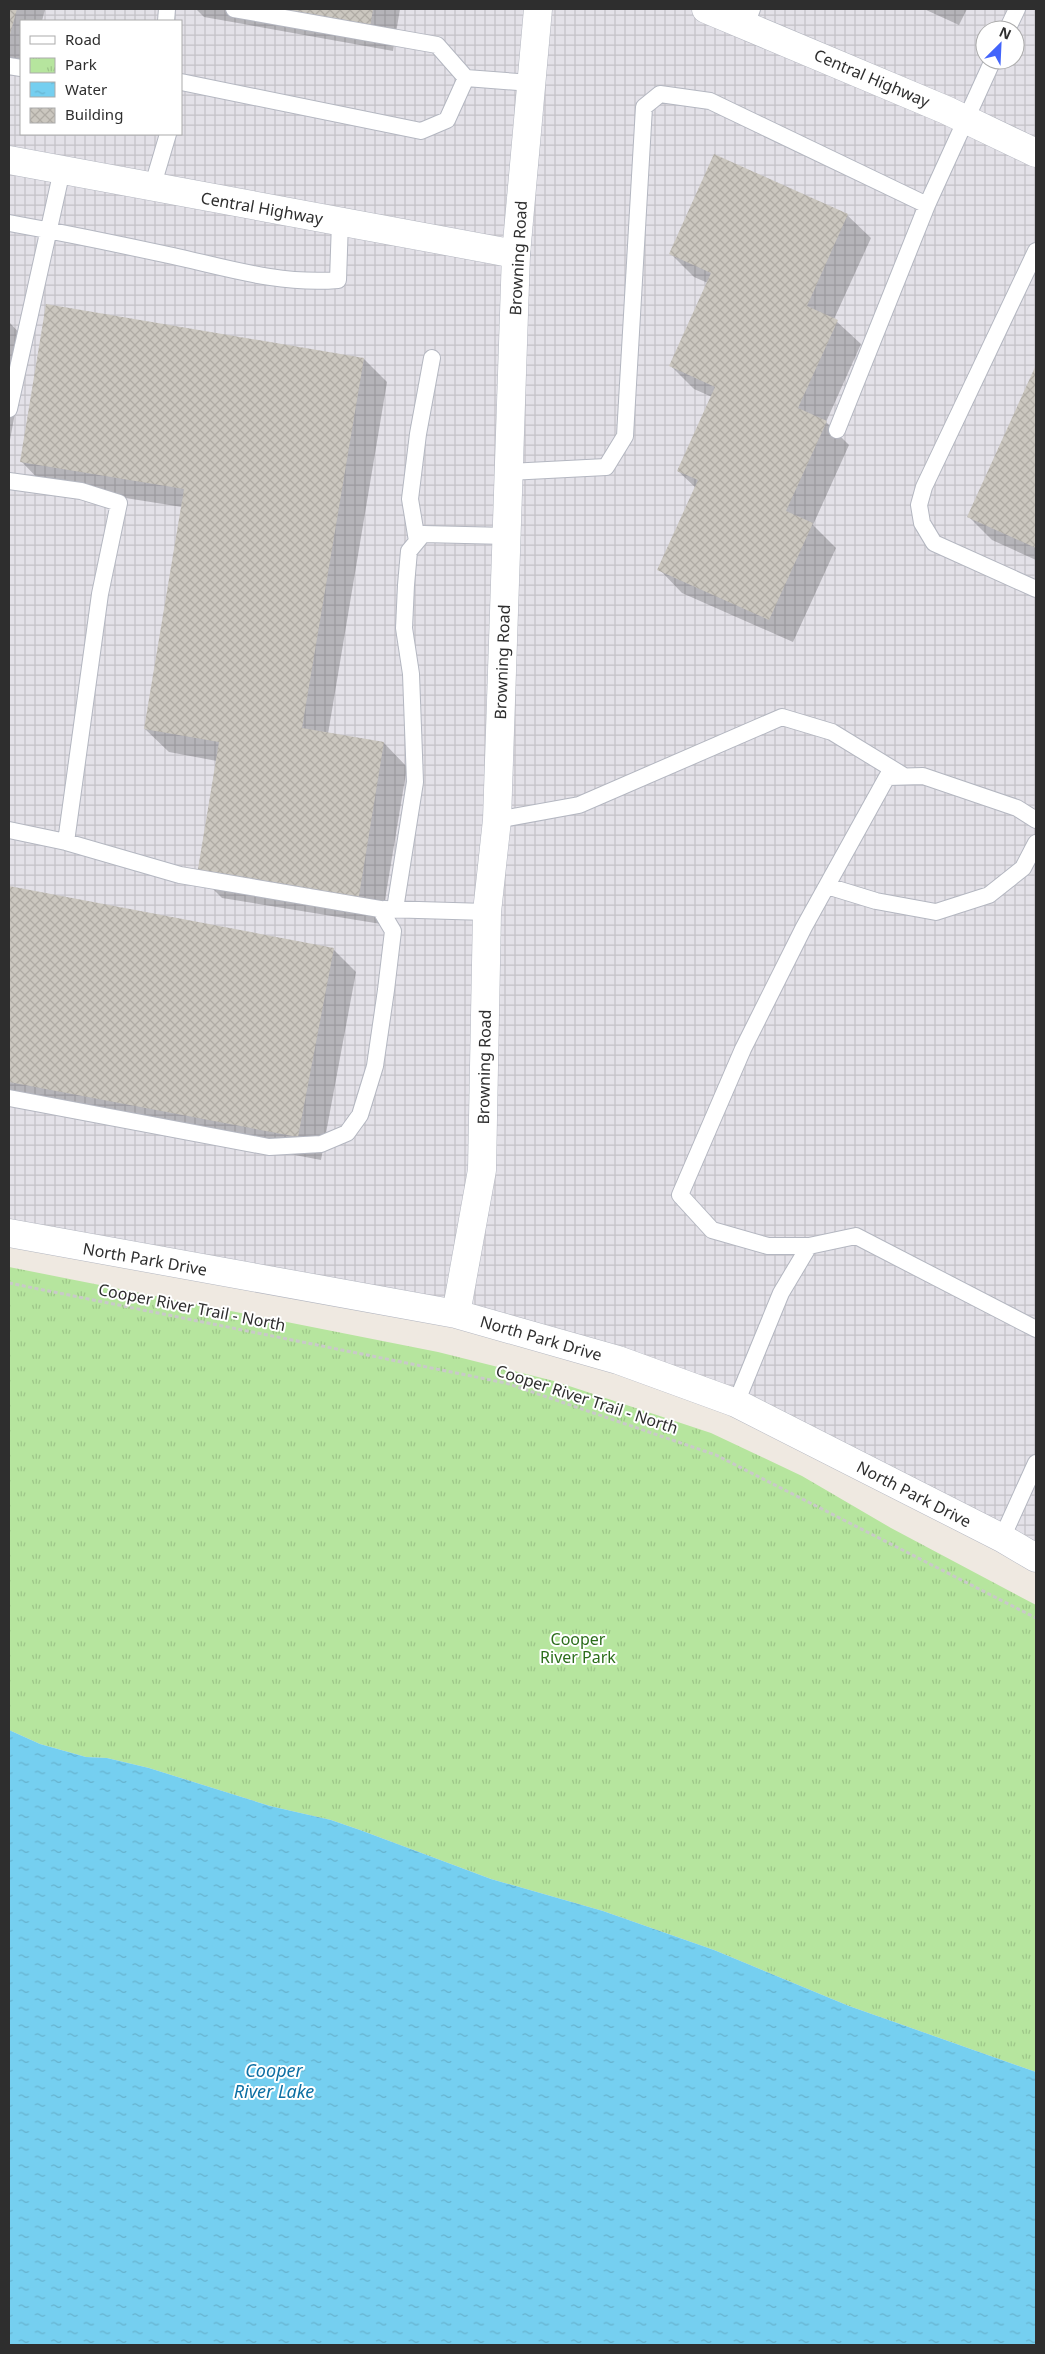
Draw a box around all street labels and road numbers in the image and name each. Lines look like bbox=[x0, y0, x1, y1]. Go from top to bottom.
street label: Central Highway bbox=[811, 44, 934, 113]
street label: Central Highway bbox=[199, 186, 326, 230]
street label: Browning Road bbox=[504, 200, 532, 316]
street label: Browning Road bbox=[489, 604, 515, 720]
street label: Browning Road bbox=[472, 1009, 496, 1125]
street label: North Park Drive bbox=[81, 1237, 209, 1281]
street label: Cooper River Trail - North bbox=[96, 1278, 288, 1336]
street label: North Park Drive bbox=[477, 1310, 605, 1366]
street label: Cooper River Trail - North bbox=[493, 1359, 681, 1439]
street label: North Park Drive bbox=[853, 1456, 975, 1532]

